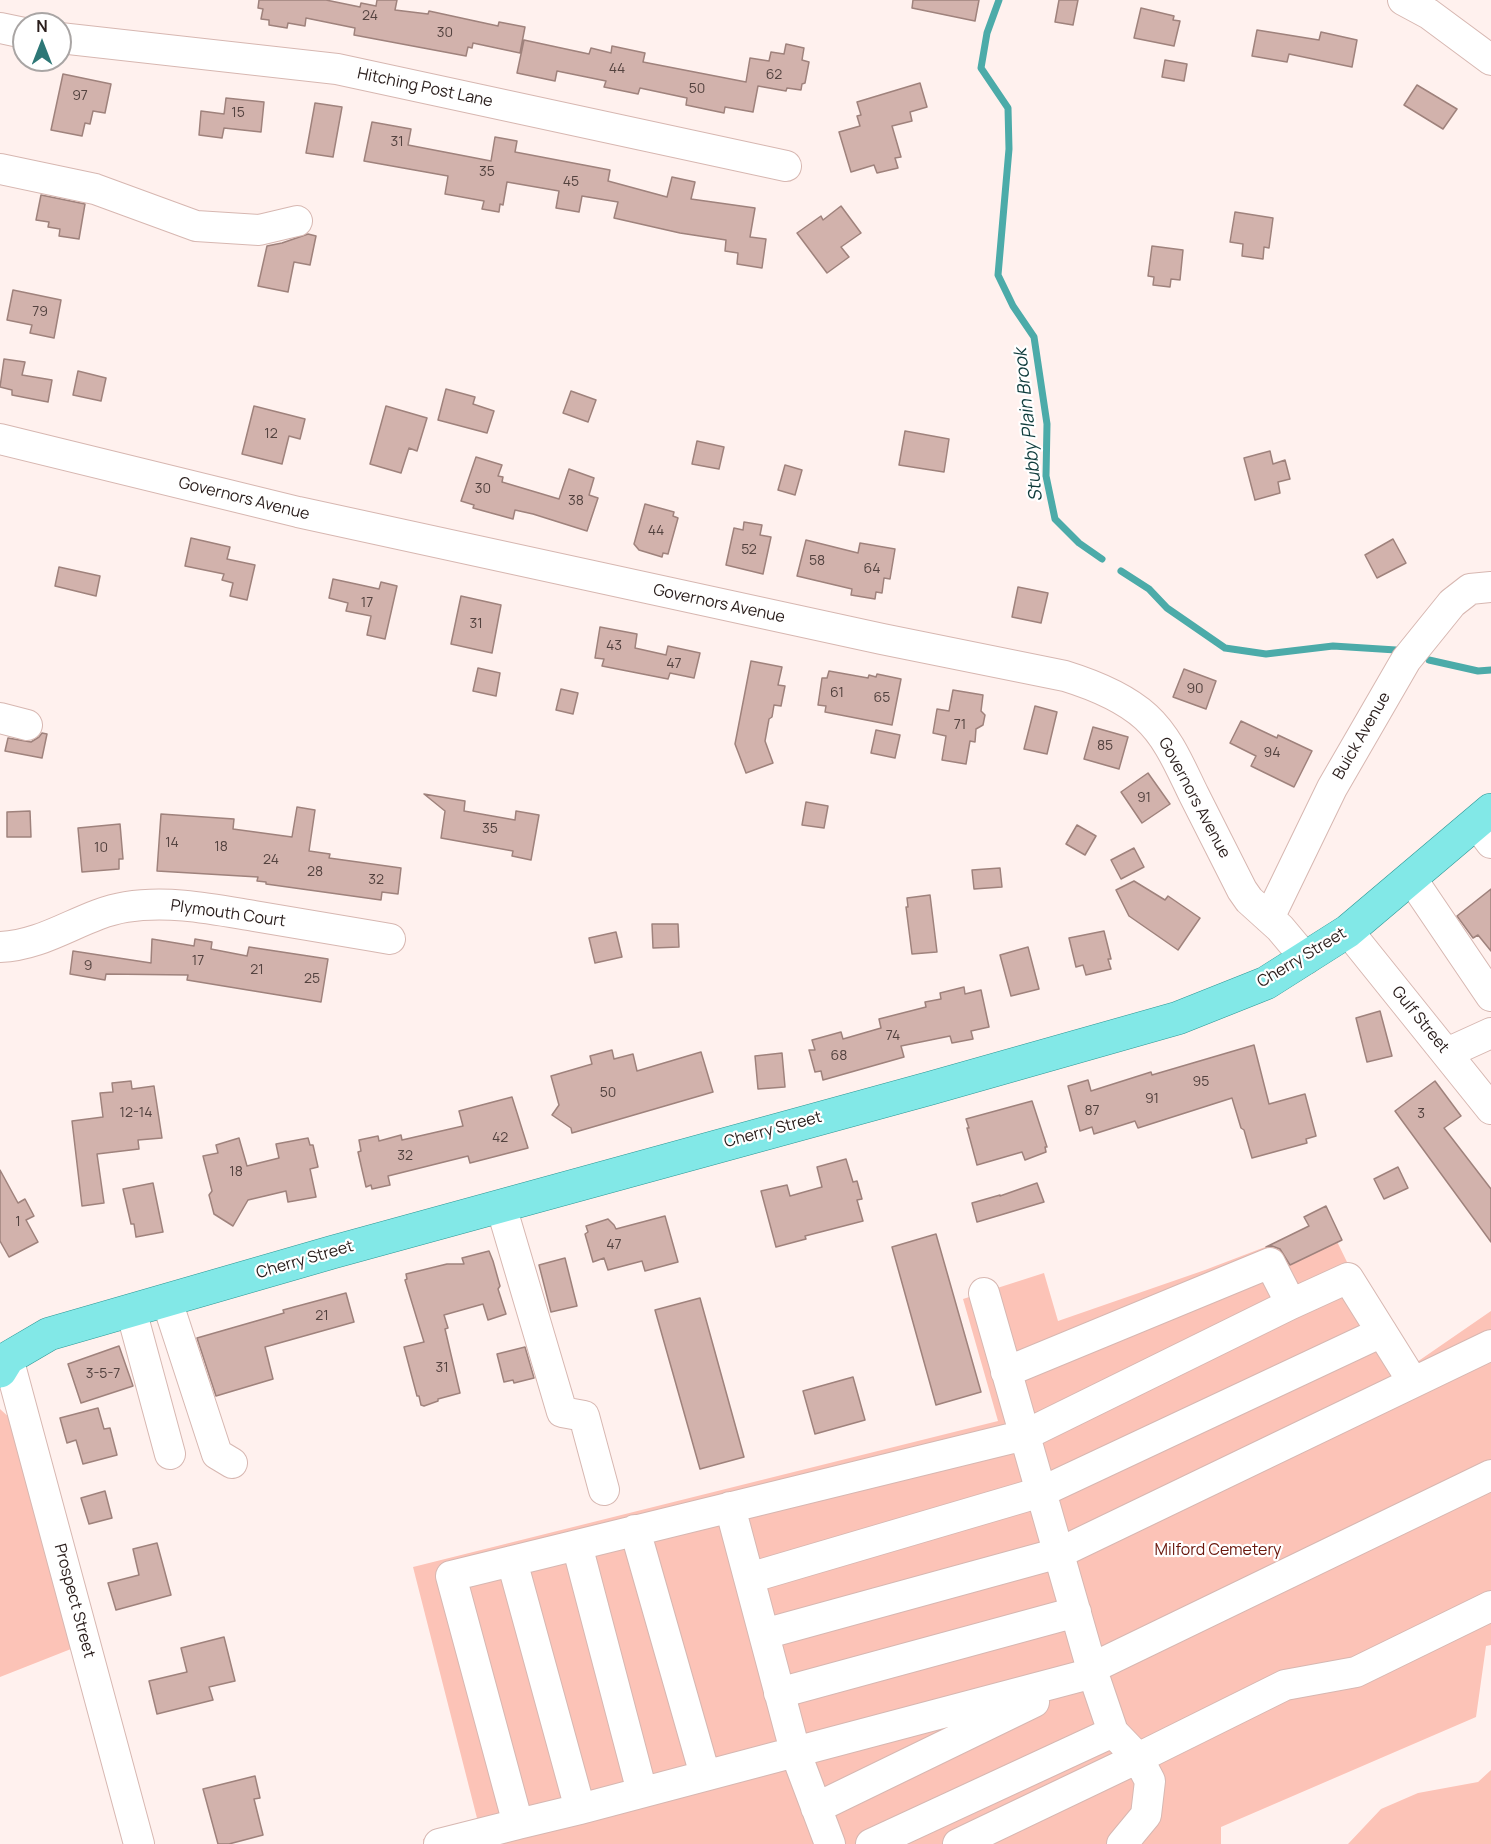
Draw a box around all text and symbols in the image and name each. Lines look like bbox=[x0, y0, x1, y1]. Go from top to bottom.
house number: 24 bbox=[362, 8, 378, 24]
north arrow bbox=[12, 12, 72, 72]
text: N bbox=[36, 15, 48, 37]
house number: 30 bbox=[437, 25, 453, 41]
house number: 44 bbox=[609, 61, 625, 77]
street label: Hitching Post Lane bbox=[356, 64, 494, 112]
house number: 62 bbox=[766, 67, 782, 83]
house number: 50 bbox=[689, 81, 705, 97]
house number: 97 bbox=[72, 88, 88, 104]
house number: 15 bbox=[231, 105, 245, 121]
house number: 31 bbox=[390, 134, 404, 150]
house number: 35 bbox=[479, 164, 495, 180]
house number: 45 bbox=[563, 174, 579, 190]
house number: 79 bbox=[32, 304, 48, 320]
water label: Stubby Plain Brook bbox=[1010, 347, 1048, 503]
house number: 12 bbox=[264, 426, 278, 442]
street label: Governors Avenue bbox=[177, 473, 311, 525]
house number: 30 bbox=[475, 481, 491, 497]
house number: 38 bbox=[568, 493, 584, 509]
house number: 44 bbox=[648, 523, 664, 539]
house number: 52 bbox=[741, 542, 757, 558]
house number: 58 bbox=[809, 553, 825, 569]
house number: 64 bbox=[864, 561, 880, 577]
street label: Governors Avenue bbox=[651, 581, 787, 627]
house number: 17 bbox=[361, 595, 373, 611]
house number: 31 bbox=[469, 616, 483, 632]
house number: 43 bbox=[606, 638, 622, 654]
house number: 47 bbox=[666, 656, 682, 672]
house number: 90 bbox=[1186, 681, 1204, 697]
house number: 61 bbox=[830, 685, 844, 701]
street label: Buick Avenue bbox=[1329, 689, 1395, 783]
house number: 65 bbox=[874, 690, 890, 706]
house number: 71 bbox=[954, 717, 966, 733]
street label: Governors Avenue bbox=[1154, 734, 1234, 862]
house number: 85 bbox=[1097, 738, 1113, 754]
house number: 94 bbox=[1264, 745, 1280, 761]
house number: 91 bbox=[1137, 790, 1151, 806]
house number: 35 bbox=[482, 821, 498, 837]
house number: 14 bbox=[165, 835, 179, 851]
house number: 18 bbox=[214, 839, 228, 855]
house number: 10 bbox=[94, 840, 108, 856]
house number: 24 bbox=[263, 852, 279, 868]
house number: 28 bbox=[307, 864, 323, 880]
house number: 32 bbox=[368, 872, 384, 888]
street label: Plymouth Court bbox=[169, 896, 287, 932]
street label: Cherry Street bbox=[1254, 924, 1350, 992]
house number: 17 bbox=[192, 953, 204, 969]
house number: 9 bbox=[84, 958, 92, 974]
house number: 21 bbox=[250, 962, 264, 978]
house number: 25 bbox=[304, 971, 320, 987]
street label: Gulf Street bbox=[1387, 983, 1453, 1057]
house number: 74 bbox=[886, 1028, 900, 1044]
house number: 68 bbox=[831, 1048, 847, 1064]
house number: 95 bbox=[1193, 1074, 1209, 1090]
house number: 50 bbox=[600, 1085, 616, 1101]
house number: 91 bbox=[1145, 1091, 1159, 1107]
house number: 87 bbox=[1084, 1103, 1100, 1119]
house number: 12-14 bbox=[119, 1105, 153, 1121]
house number: 3 bbox=[1417, 1106, 1425, 1122]
street label: Cherry Street bbox=[722, 1108, 824, 1152]
house number: 42 bbox=[492, 1130, 508, 1146]
house number: 32 bbox=[397, 1148, 413, 1164]
house number: 18 bbox=[229, 1164, 243, 1180]
house number: 1 bbox=[15, 1214, 21, 1230]
street label: Cherry Street bbox=[254, 1237, 356, 1283]
house number: 47 bbox=[606, 1237, 622, 1253]
house number: 21 bbox=[315, 1308, 329, 1324]
house number: 31 bbox=[435, 1360, 449, 1376]
house number: 3-5-7 bbox=[86, 1366, 120, 1382]
park label: Milford Cemetery bbox=[1155, 1541, 1281, 1561]
street label: Prospect Street bbox=[50, 1542, 98, 1660]

